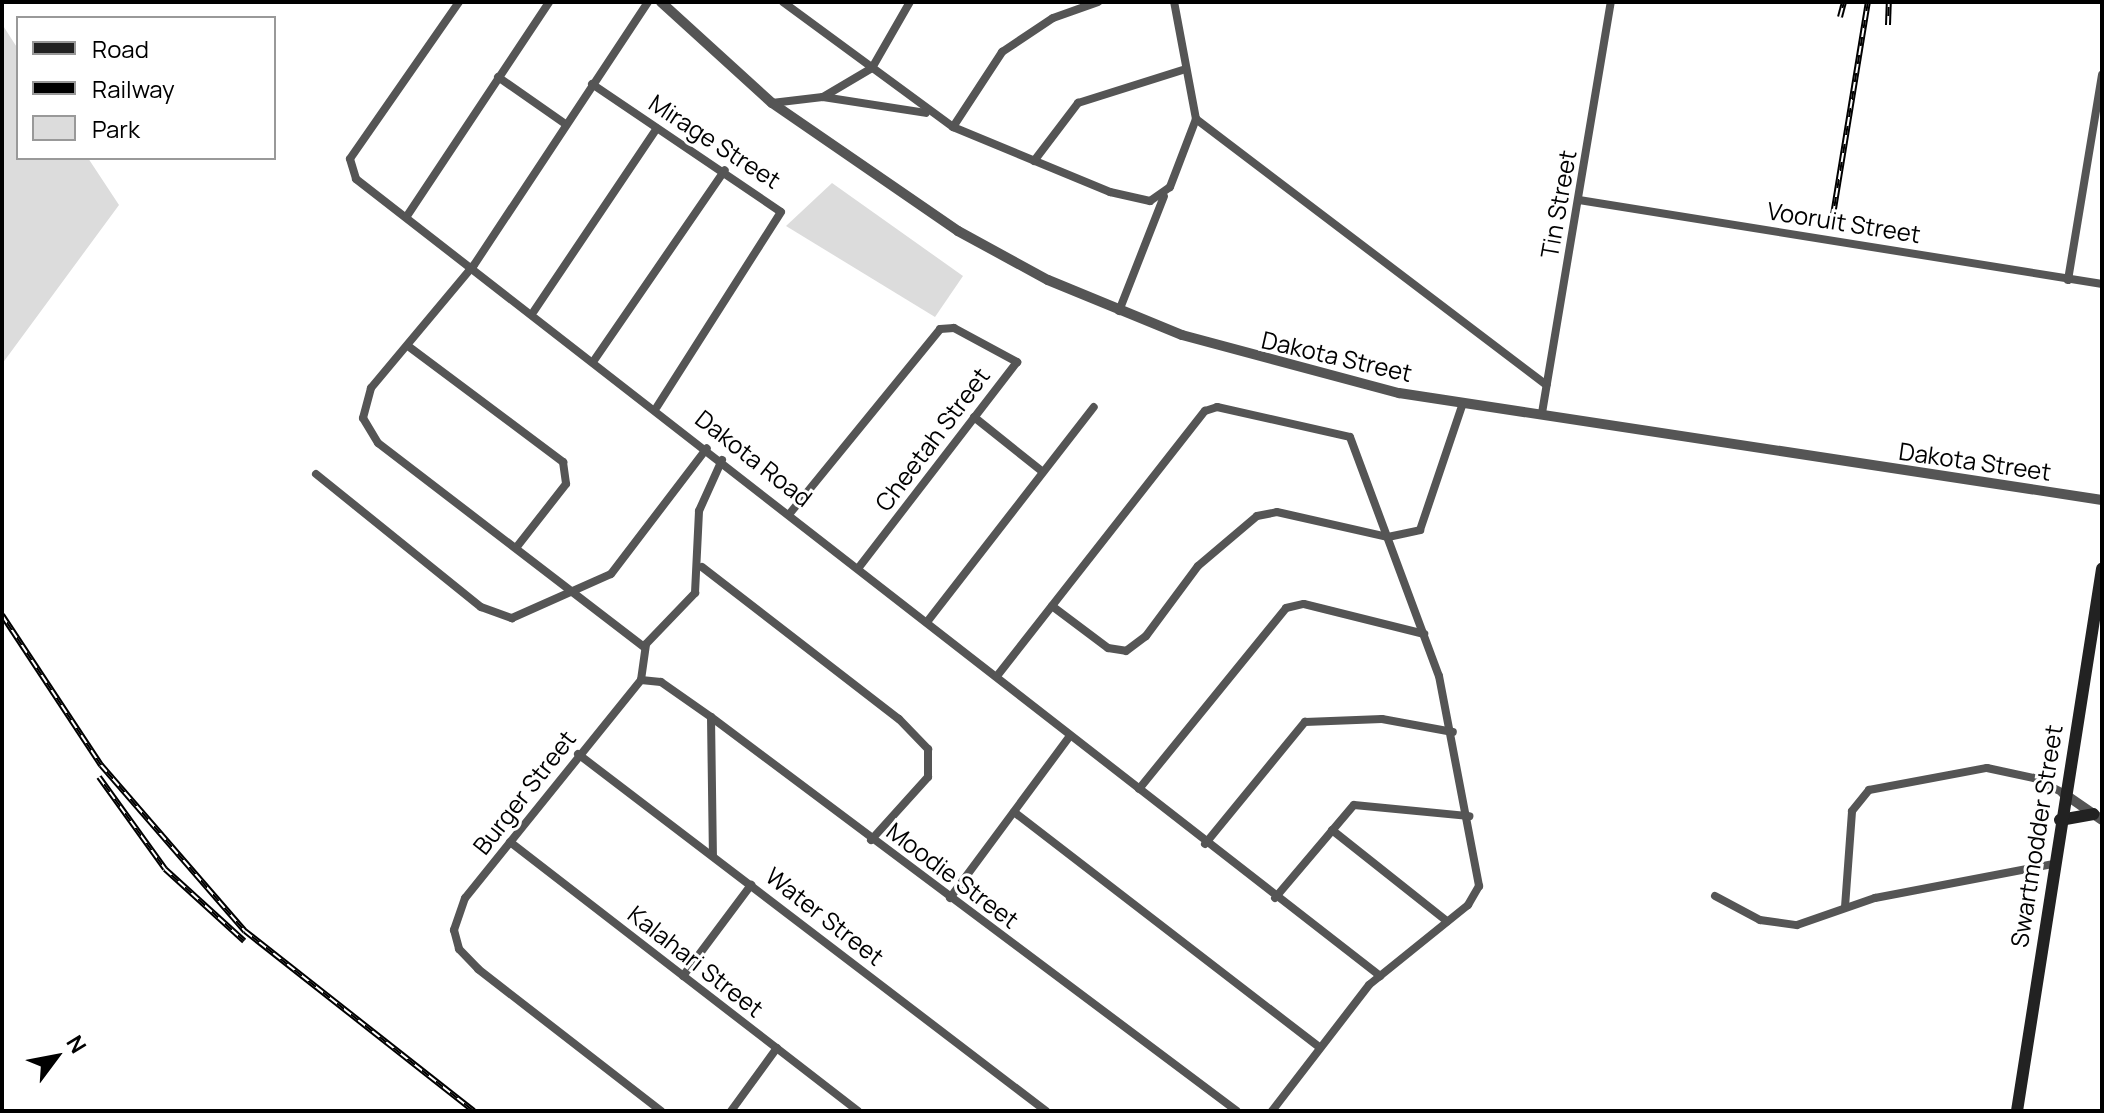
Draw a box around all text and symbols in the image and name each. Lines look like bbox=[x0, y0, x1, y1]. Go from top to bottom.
legend bbox=[16, 16, 276, 160]
text: Road bbox=[92, 32, 149, 65]
text: Railway bbox=[92, 72, 175, 105]
street label: Mirage Street bbox=[644, 88, 786, 194]
text: Park bbox=[92, 112, 140, 145]
street label: Tin Street bbox=[1534, 148, 1582, 260]
street label: Vooruit Street bbox=[1765, 196, 1923, 248]
street label: Dakota Street bbox=[1259, 325, 1415, 387]
street label: Cheetah Street bbox=[869, 362, 995, 516]
street label: Dakota Road bbox=[690, 404, 818, 512]
street label: Dakota Street bbox=[1897, 436, 2053, 486]
street label: Swartmodder Street bbox=[2004, 723, 2068, 949]
street label: Burger Street bbox=[467, 724, 581, 860]
street label: Moodie Street bbox=[881, 816, 1025, 934]
street label: Water Street bbox=[760, 861, 890, 971]
street label: Kalahari Street bbox=[623, 899, 769, 1023]
north arrow bbox=[16, 1017, 96, 1097]
text: N bbox=[59, 1030, 93, 1059]

